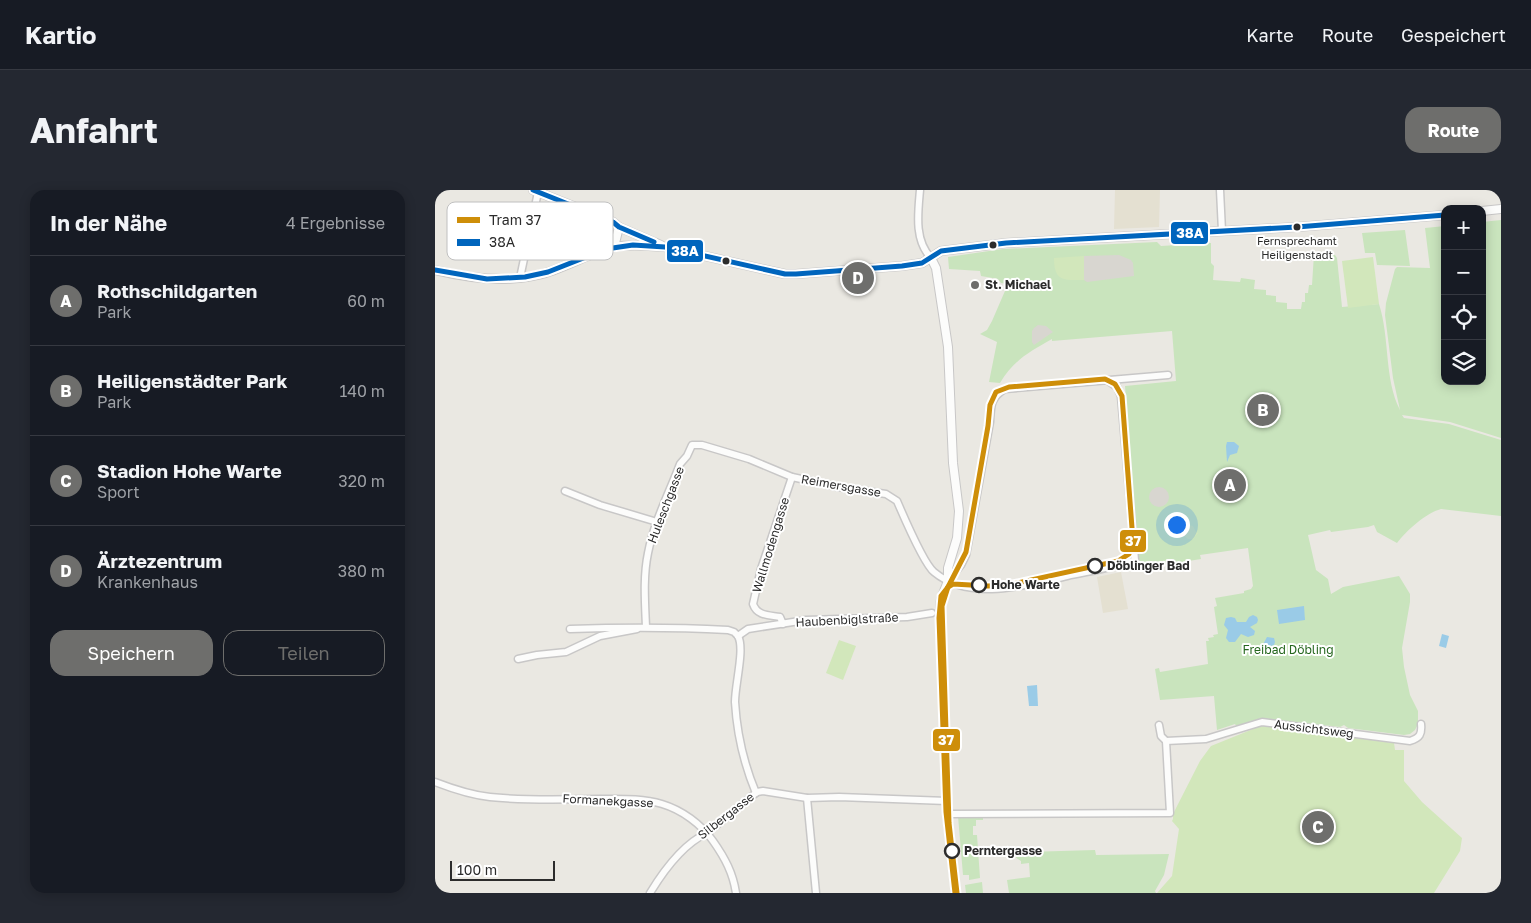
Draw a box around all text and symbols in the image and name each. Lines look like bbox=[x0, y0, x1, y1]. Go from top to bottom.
text: Kartio bbox=[25, 20, 97, 49]
text: Karte bbox=[1246, 24, 1294, 46]
text: Route bbox=[1322, 24, 1373, 46]
text: Gespeichert bbox=[1401, 24, 1506, 46]
button: Route bbox=[1405, 107, 1501, 153]
text: Anfahrt bbox=[30, 109, 158, 151]
legend bbox=[447, 202, 613, 260]
map controls bbox=[1441, 205, 1486, 385]
button: + bbox=[1441, 205, 1486, 250]
text: In der Nähe bbox=[50, 210, 167, 236]
text: Tram 37 bbox=[489, 211, 541, 228]
text: 4 Ergebnisse bbox=[286, 213, 385, 233]
line badge: 38A bbox=[1170, 221, 1209, 245]
marker: Fernsprechamt Heiligenstadt bbox=[1292, 222, 1302, 232]
text: 38A bbox=[1176, 224, 1204, 241]
text: 38A bbox=[489, 233, 516, 250]
place label: Fernsprechamt Heiligenstadt bbox=[1257, 234, 1337, 261]
line badge: 38A bbox=[666, 239, 704, 263]
unlabelled marker bbox=[988, 240, 998, 250]
text: 38A bbox=[671, 242, 699, 259]
button: − bbox=[1441, 250, 1486, 295]
unlabelled marker bbox=[721, 256, 731, 266]
pin: D bbox=[842, 259, 874, 297]
place label: St. Michael bbox=[985, 277, 1051, 292]
text: Rothschildgarten bbox=[97, 279, 257, 302]
marker: St. Michael bbox=[969, 279, 981, 291]
text: A bbox=[60, 291, 72, 311]
text: 60 m bbox=[347, 291, 385, 311]
button: locate bbox=[1441, 295, 1486, 340]
text: Park bbox=[97, 302, 132, 322]
button: layers bbox=[1441, 340, 1486, 385]
text: Heiligenstädter Park bbox=[97, 369, 288, 392]
text: B bbox=[60, 381, 72, 401]
text: 140 m bbox=[339, 381, 385, 401]
pin: B bbox=[1247, 391, 1279, 429]
text: Park bbox=[97, 392, 132, 412]
text: Stadion Hohe Warte bbox=[97, 459, 282, 482]
street label: Huleschgasse bbox=[644, 464, 687, 545]
pin: A bbox=[1214, 466, 1246, 504]
text: C bbox=[60, 471, 72, 491]
text: 320 m bbox=[338, 471, 385, 491]
street label: Reimersgasse bbox=[800, 471, 882, 500]
text: Sport bbox=[97, 482, 140, 502]
street label: Wallmodengasse bbox=[749, 495, 792, 594]
your location bbox=[1164, 512, 1190, 538]
line badge: 37 bbox=[1119, 529, 1147, 553]
text: 37 bbox=[1125, 532, 1141, 549]
text: Ärztezentrum bbox=[97, 549, 222, 572]
marker: Döblinger Bad bbox=[1087, 558, 1103, 574]
place label: Döblinger Bad bbox=[1107, 558, 1190, 573]
text: D bbox=[60, 561, 72, 581]
text: 380 m bbox=[338, 561, 385, 581]
text: Krankenhaus bbox=[97, 572, 198, 592]
marker: Hohe Warte bbox=[971, 577, 987, 593]
place label: Hohe Warte bbox=[991, 577, 1060, 592]
street label: Haubenbiglstraße bbox=[795, 609, 899, 630]
button: Speichern bbox=[50, 630, 213, 676]
button: Teilen bbox=[223, 630, 385, 676]
park label: Freibad Döbling bbox=[1242, 642, 1334, 657]
street label: Aussichtsweg bbox=[1273, 716, 1355, 741]
line badge: 37 bbox=[932, 728, 961, 752]
text: 37 bbox=[938, 731, 954, 748]
street label: Silbergasse bbox=[694, 789, 757, 842]
street label: Formanekgasse bbox=[562, 791, 654, 810]
pin: C bbox=[1302, 808, 1334, 846]
marker: Perntergasse bbox=[944, 843, 960, 859]
place label: Perntergasse bbox=[964, 843, 1042, 858]
scale bar bbox=[450, 858, 555, 881]
text: 100 m bbox=[457, 861, 497, 878]

